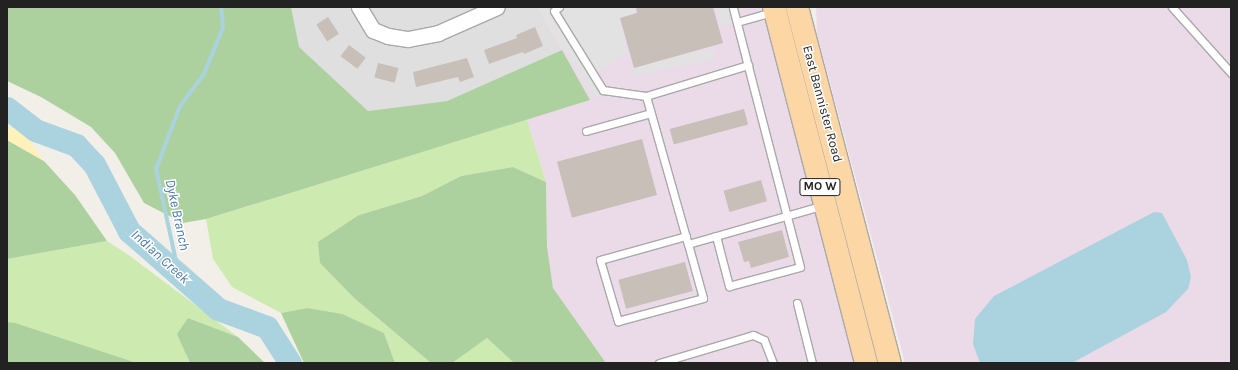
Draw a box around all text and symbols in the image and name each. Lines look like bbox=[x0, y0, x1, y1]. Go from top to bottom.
street label: East Bannister Road bbox=[799, 44, 845, 164]
road number: MO W bbox=[799, 177, 841, 197]
water label: Dyke Branch bbox=[161, 178, 193, 252]
water label: Indian Creek bbox=[127, 226, 193, 288]

